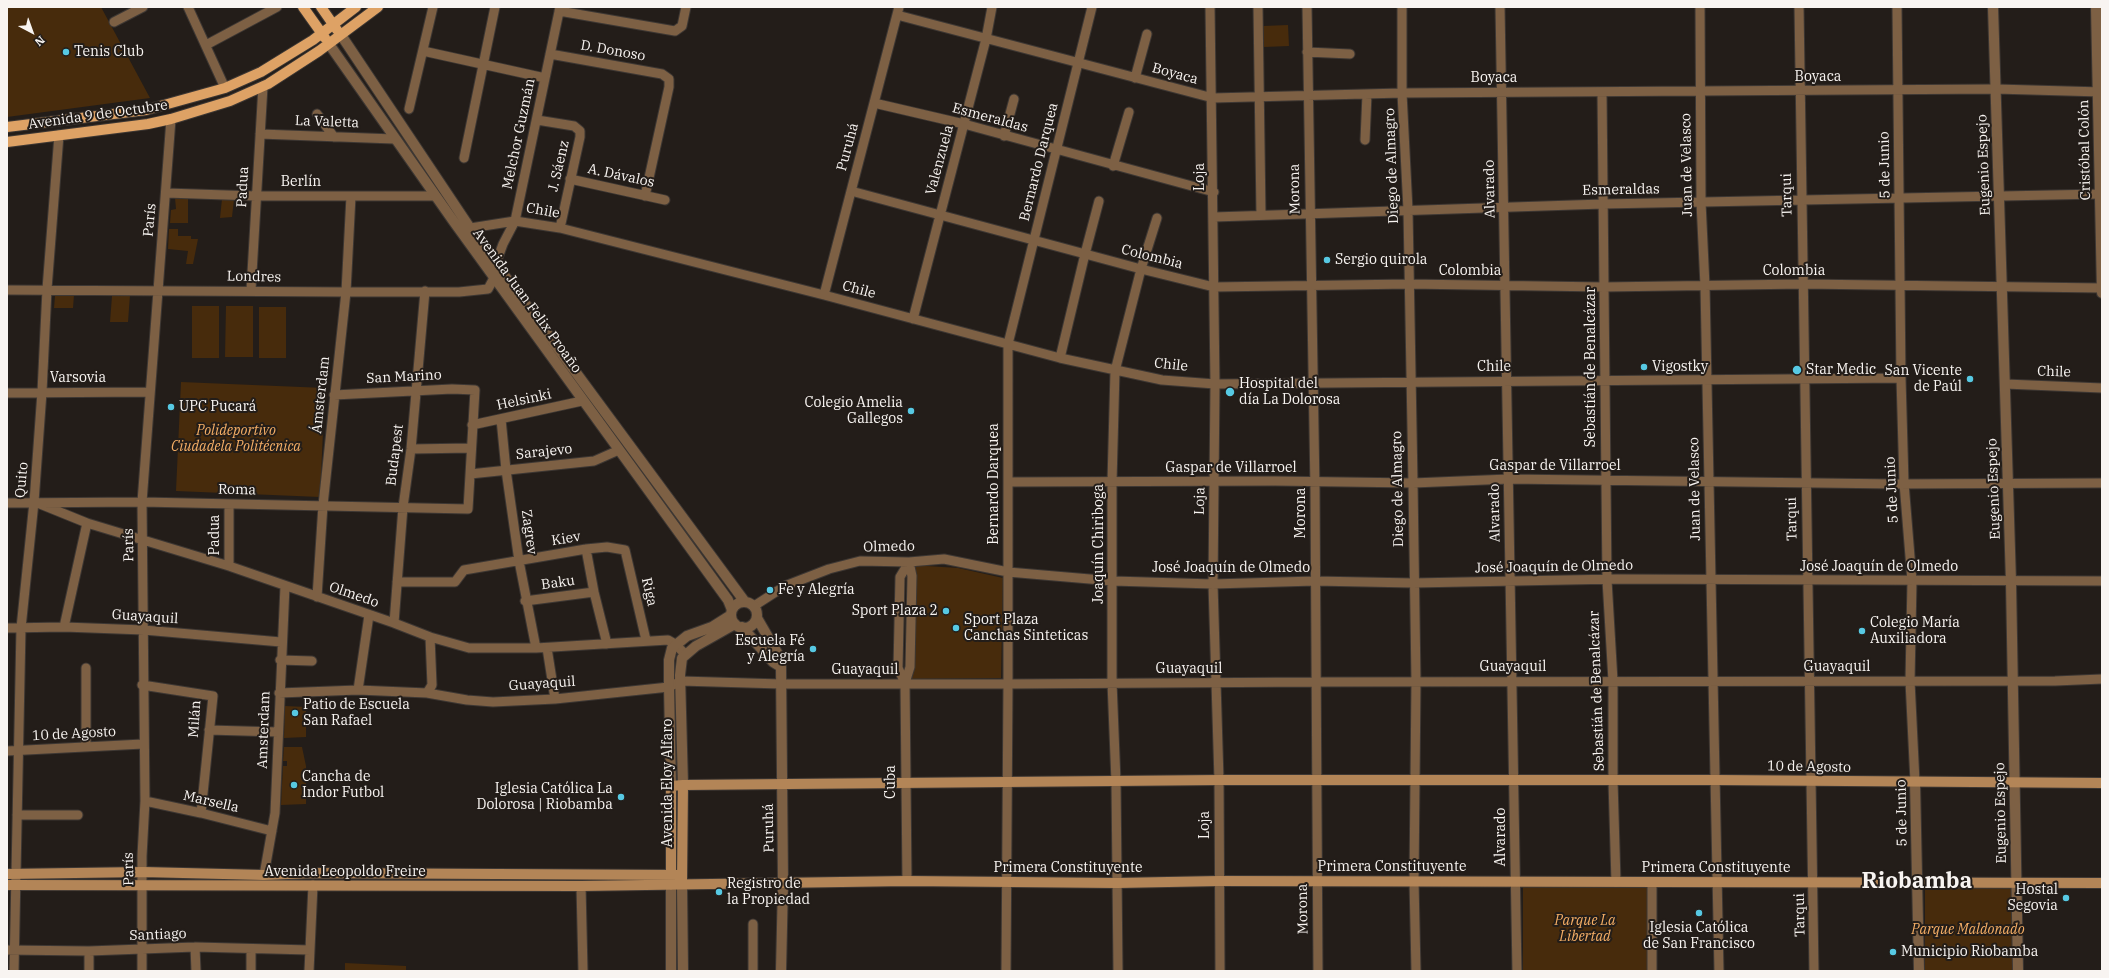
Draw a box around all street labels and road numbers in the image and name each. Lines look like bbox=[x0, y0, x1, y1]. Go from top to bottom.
street label: D. Donoso bbox=[579, 37, 647, 65]
street label: Boyaca bbox=[1150, 60, 1200, 88]
street label: Boyaca bbox=[1795, 69, 1841, 85]
street label: Boyaca bbox=[1471, 70, 1517, 86]
street label: Melchor Guzmán bbox=[499, 77, 539, 191]
street label: Avenida 9 de Octubre bbox=[27, 97, 169, 133]
street label: Esmeraldas bbox=[950, 100, 1030, 136]
street label: Cristóbal Colón bbox=[2076, 100, 2094, 200]
street label: Bernardo Darquea bbox=[1016, 101, 1062, 223]
street label: Diego de Almagro bbox=[1382, 108, 1402, 224]
street label: La Valetta bbox=[295, 112, 359, 132]
street label: Juan de Velasco bbox=[1678, 113, 1696, 217]
street label: Eugenio Espejo bbox=[1974, 114, 1994, 216]
street label: Puruhá bbox=[834, 121, 862, 173]
street label: Valenzuela bbox=[923, 123, 957, 197]
street label: 5 de Junio bbox=[1876, 131, 1894, 199]
street label: J. Sáenz bbox=[545, 139, 573, 193]
street label: Alvarado bbox=[1481, 159, 1499, 219]
street label: A. Dávalos bbox=[586, 161, 656, 191]
street label: Loja bbox=[1192, 163, 1208, 191]
street label: Morona bbox=[1286, 163, 1304, 215]
street label: Padua bbox=[234, 166, 252, 208]
street label: Tarqui bbox=[1778, 173, 1796, 217]
street label: Berlín bbox=[281, 174, 321, 190]
street label: Esmeraldas bbox=[1582, 181, 1660, 199]
street label: Chile bbox=[525, 200, 561, 222]
street label: París bbox=[140, 203, 160, 237]
street label: Avenida Juan Felix Proaño bbox=[469, 226, 585, 376]
street label: Colombia bbox=[1120, 241, 1184, 273]
street label: Colombia bbox=[1439, 263, 1501, 279]
street label: Colombia bbox=[1763, 263, 1825, 279]
street label: Londres bbox=[227, 268, 281, 286]
street label: Chile bbox=[840, 277, 878, 303]
street label: Sebastián de Benalcázar bbox=[1583, 287, 1599, 447]
street label: Ámsterdam bbox=[309, 355, 333, 435]
street label: Chile bbox=[1153, 355, 1189, 375]
street label: Chile bbox=[1477, 359, 1511, 375]
street label: Chile bbox=[2037, 363, 2071, 381]
street label: San Marino bbox=[366, 367, 442, 387]
street label: Varsovia bbox=[50, 370, 106, 386]
street label: Helsinki bbox=[495, 386, 553, 414]
street label: Budapest bbox=[383, 423, 407, 487]
street label: Bernardo Darquea bbox=[986, 423, 1002, 545]
street label: Diego de Almagro bbox=[1389, 431, 1407, 547]
street label: Juan de Velasco bbox=[1686, 437, 1704, 541]
street label: Eugenio Espejo bbox=[1984, 438, 2004, 540]
street label: Sarajevo bbox=[515, 441, 573, 463]
street label: 5 de Junio bbox=[1882, 456, 1902, 524]
street label: Gaspar de Villarroel bbox=[1489, 458, 1621, 474]
street label: Gaspar de Villarroel bbox=[1165, 460, 1297, 476]
street label: Quito bbox=[12, 461, 32, 499]
street label: Roma bbox=[218, 481, 256, 499]
street label: Alvarado bbox=[1486, 483, 1504, 543]
street label: Joaquín Chiriboga bbox=[1091, 484, 1107, 604]
street label: Loja bbox=[1191, 487, 1209, 515]
street label: Morona bbox=[1293, 488, 1309, 538]
street label: Tarqui bbox=[1783, 497, 1801, 541]
street label: Zagrev bbox=[518, 508, 540, 556]
street label: Padua bbox=[207, 514, 223, 556]
street label: París bbox=[120, 528, 138, 562]
street label: Kiev bbox=[550, 528, 582, 550]
street label: Olmedo bbox=[863, 538, 915, 556]
street label: José Joaquín de Olmedo bbox=[1475, 557, 1633, 577]
street label: José Joaquín de Olmedo bbox=[1800, 559, 1958, 575]
street label: José Joaquín de Olmedo bbox=[1152, 560, 1310, 576]
street label: Baku bbox=[540, 572, 576, 594]
street label: Riga bbox=[638, 576, 660, 608]
street label: Olmedo bbox=[327, 579, 381, 611]
street label: Guayaquil bbox=[111, 606, 179, 628]
street label: Sebastián de Benalcázar bbox=[1586, 610, 1608, 772]
street label: Guayaquil bbox=[1480, 659, 1546, 675]
street label: Guayaquil bbox=[1804, 659, 1870, 675]
street label: Guayaquil bbox=[1156, 661, 1222, 677]
street label: Guayaquil bbox=[832, 662, 898, 678]
street label: Guayaquil bbox=[508, 673, 576, 695]
street label: Amsterdam bbox=[254, 691, 274, 769]
street label: Milán bbox=[185, 700, 205, 738]
street label: Avenida Eloy Alfaro bbox=[660, 719, 676, 847]
street label: 10 de Agosto bbox=[32, 723, 116, 745]
street label: 10 de Agosto bbox=[1767, 758, 1851, 776]
street label: Eugenio Espejo bbox=[1992, 762, 2010, 864]
street label: Cuba bbox=[883, 765, 899, 799]
street label: 5 de Junio bbox=[1893, 779, 1911, 847]
street label: Marsella bbox=[182, 787, 240, 817]
street label: Puruhá bbox=[760, 803, 778, 853]
street label: Alvarado bbox=[1493, 808, 1509, 866]
street label: Loja bbox=[1197, 811, 1213, 839]
street label: París bbox=[120, 852, 138, 886]
street label: Primera Constituyente bbox=[1318, 859, 1466, 875]
street label: Primera Constituyente bbox=[994, 860, 1142, 876]
street label: Primera Constituyente bbox=[1642, 860, 1790, 876]
street label: Avenida Leopoldo Freire bbox=[264, 864, 426, 880]
street label: Morona bbox=[1294, 883, 1312, 935]
street label: Tarqui bbox=[1791, 893, 1809, 937]
street label: Santiago bbox=[129, 926, 187, 944]

